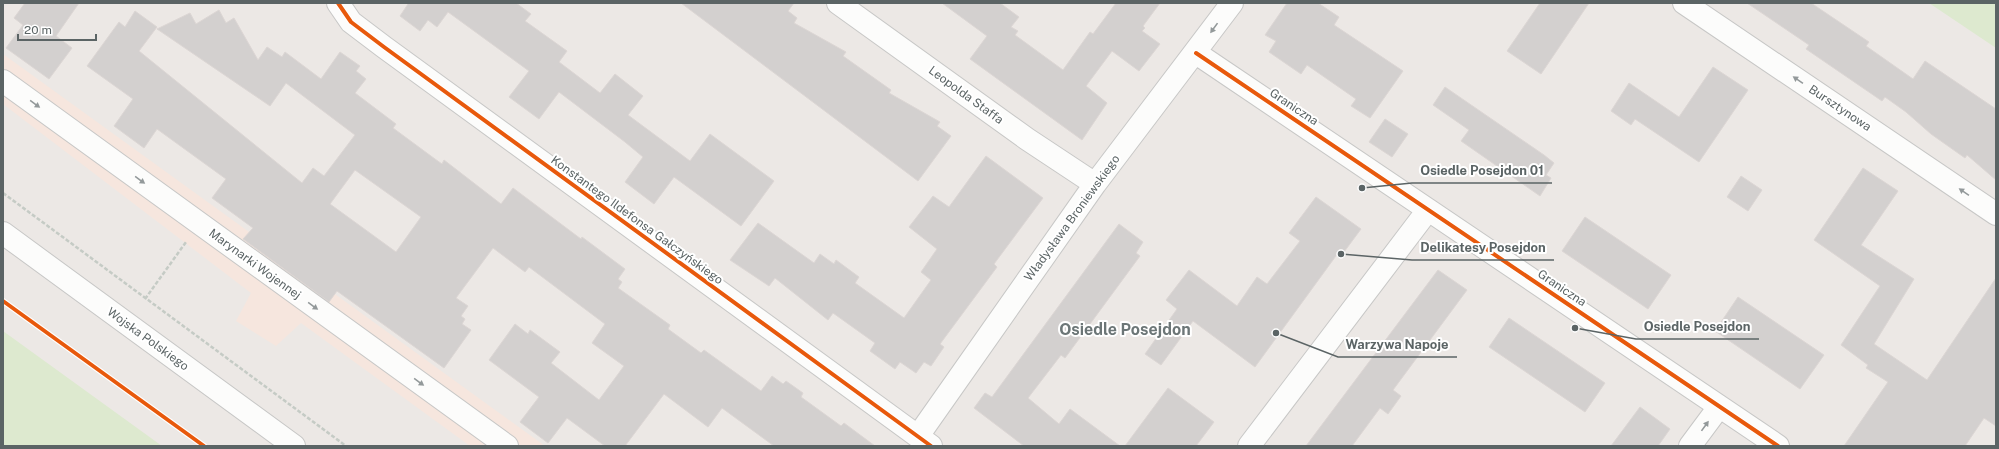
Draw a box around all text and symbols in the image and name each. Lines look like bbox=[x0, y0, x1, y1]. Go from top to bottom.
scale bar bbox=[18, 16, 96, 42]
text: 20 m bbox=[24, 23, 52, 37]
one-way arrow bbox=[1210, 23, 1218, 33]
street label: Leopolda Staffa bbox=[926, 63, 1006, 127]
one-way arrow bbox=[1793, 76, 1804, 84]
street label: Bursztynowa bbox=[1806, 82, 1874, 134]
street label: Graniczna bbox=[1267, 86, 1321, 128]
one-way arrow bbox=[29, 100, 40, 108]
street label: Władysława Broniewskiego bbox=[1021, 152, 1123, 284]
street label: Konstantego Ildefonsa Gałczyńskiego bbox=[548, 153, 726, 287]
callout: Osiedle Posejdon 01 bbox=[1412, 158, 1552, 183]
text: Osiedle Posejdon 01 bbox=[1420, 163, 1544, 178]
one-way arrow bbox=[135, 176, 145, 184]
one-way arrow bbox=[1959, 188, 1969, 196]
street label: Marynarki Wojennej bbox=[206, 226, 304, 302]
callout: Delikatesy Posejdon bbox=[1412, 235, 1554, 260]
text: Delikatesy Posejdon bbox=[1420, 240, 1546, 255]
street label: Graniczna bbox=[1535, 267, 1589, 309]
one-way arrow bbox=[308, 302, 319, 310]
street label: Wojska Polskiego bbox=[104, 305, 192, 373]
callout: Osiedle Posejdon bbox=[1636, 314, 1759, 339]
text: Osiedle Posejdon bbox=[1644, 319, 1750, 334]
district label: Osiedle Posejdon bbox=[1059, 320, 1191, 339]
callout: Warzywa Napoje bbox=[1338, 332, 1457, 357]
text: Warzywa Napoje bbox=[1345, 337, 1449, 352]
one-way arrow bbox=[413, 378, 424, 386]
one-way arrow bbox=[1701, 421, 1709, 432]

